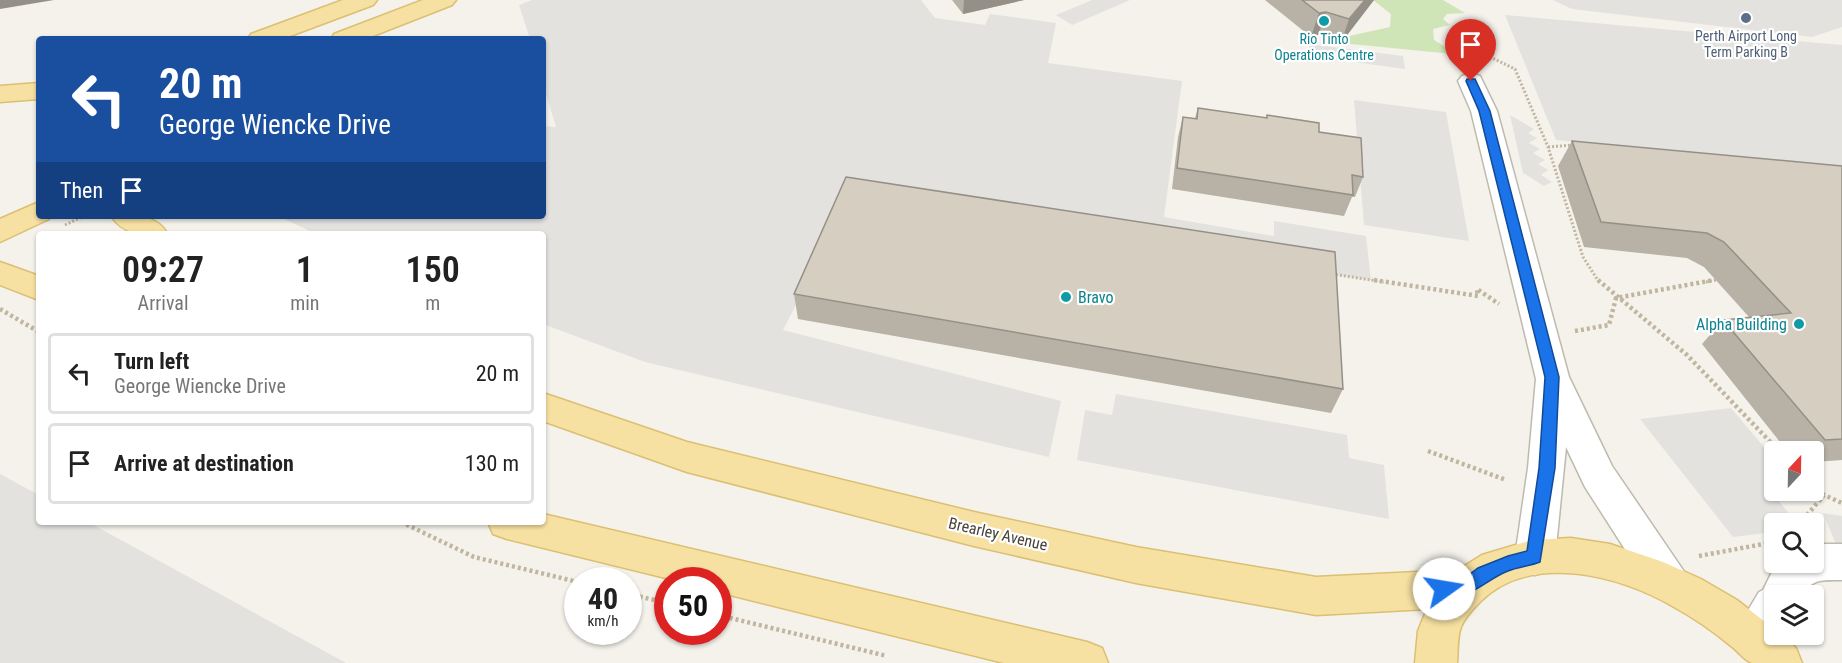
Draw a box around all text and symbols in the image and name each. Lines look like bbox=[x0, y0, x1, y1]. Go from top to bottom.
marker: Perth Airport Long Term Parking B bbox=[1739, 11, 1753, 25]
marker: Rio Tinto Operations Centre bbox=[1317, 14, 1331, 28]
pin bbox=[1445, 19, 1496, 81]
icon: arrive bbox=[1454, 28, 1487, 61]
place label: Perth Airport Long Term Parking B bbox=[1695, 28, 1797, 60]
place label: Rio Tinto Operations Centre bbox=[1274, 31, 1374, 63]
text: 20 m bbox=[159, 59, 242, 108]
icon: left bbox=[60, 60, 138, 138]
text: George Wiencke Drive bbox=[159, 109, 391, 141]
icon: arrive bbox=[115, 174, 148, 207]
text: Then bbox=[60, 178, 103, 203]
text: 09:27 bbox=[122, 249, 204, 291]
text: 1 bbox=[296, 249, 314, 291]
text: 150 bbox=[406, 249, 460, 291]
place label: Bravo bbox=[1078, 288, 1114, 307]
marker: Bravo bbox=[1059, 290, 1073, 304]
text: Arrival bbox=[138, 291, 189, 315]
text: min bbox=[290, 291, 319, 315]
text: m bbox=[425, 291, 440, 315]
place label: Alpha Building bbox=[1696, 315, 1787, 334]
marker: Alpha Building bbox=[1792, 317, 1806, 331]
text: Turn left bbox=[114, 349, 189, 374]
icon: left bbox=[63, 357, 96, 390]
text: 20 m bbox=[476, 361, 519, 386]
text: George Wiencke Drive bbox=[114, 374, 286, 398]
north arrow bbox=[1764, 441, 1824, 501]
map controls bbox=[1764, 441, 1824, 645]
icon: arrive bbox=[63, 447, 96, 480]
text: Arrive at destination bbox=[114, 451, 294, 476]
text: 130 m bbox=[465, 451, 519, 476]
street label: Brearley Avenue bbox=[947, 513, 1049, 555]
button: search bbox=[1764, 513, 1824, 573]
position arrow bbox=[1412, 557, 1476, 621]
speed limit sign: 50 bbox=[654, 567, 732, 645]
text: 40 bbox=[588, 581, 618, 616]
button: layers bbox=[1764, 585, 1824, 645]
text: km/h bbox=[588, 612, 618, 630]

